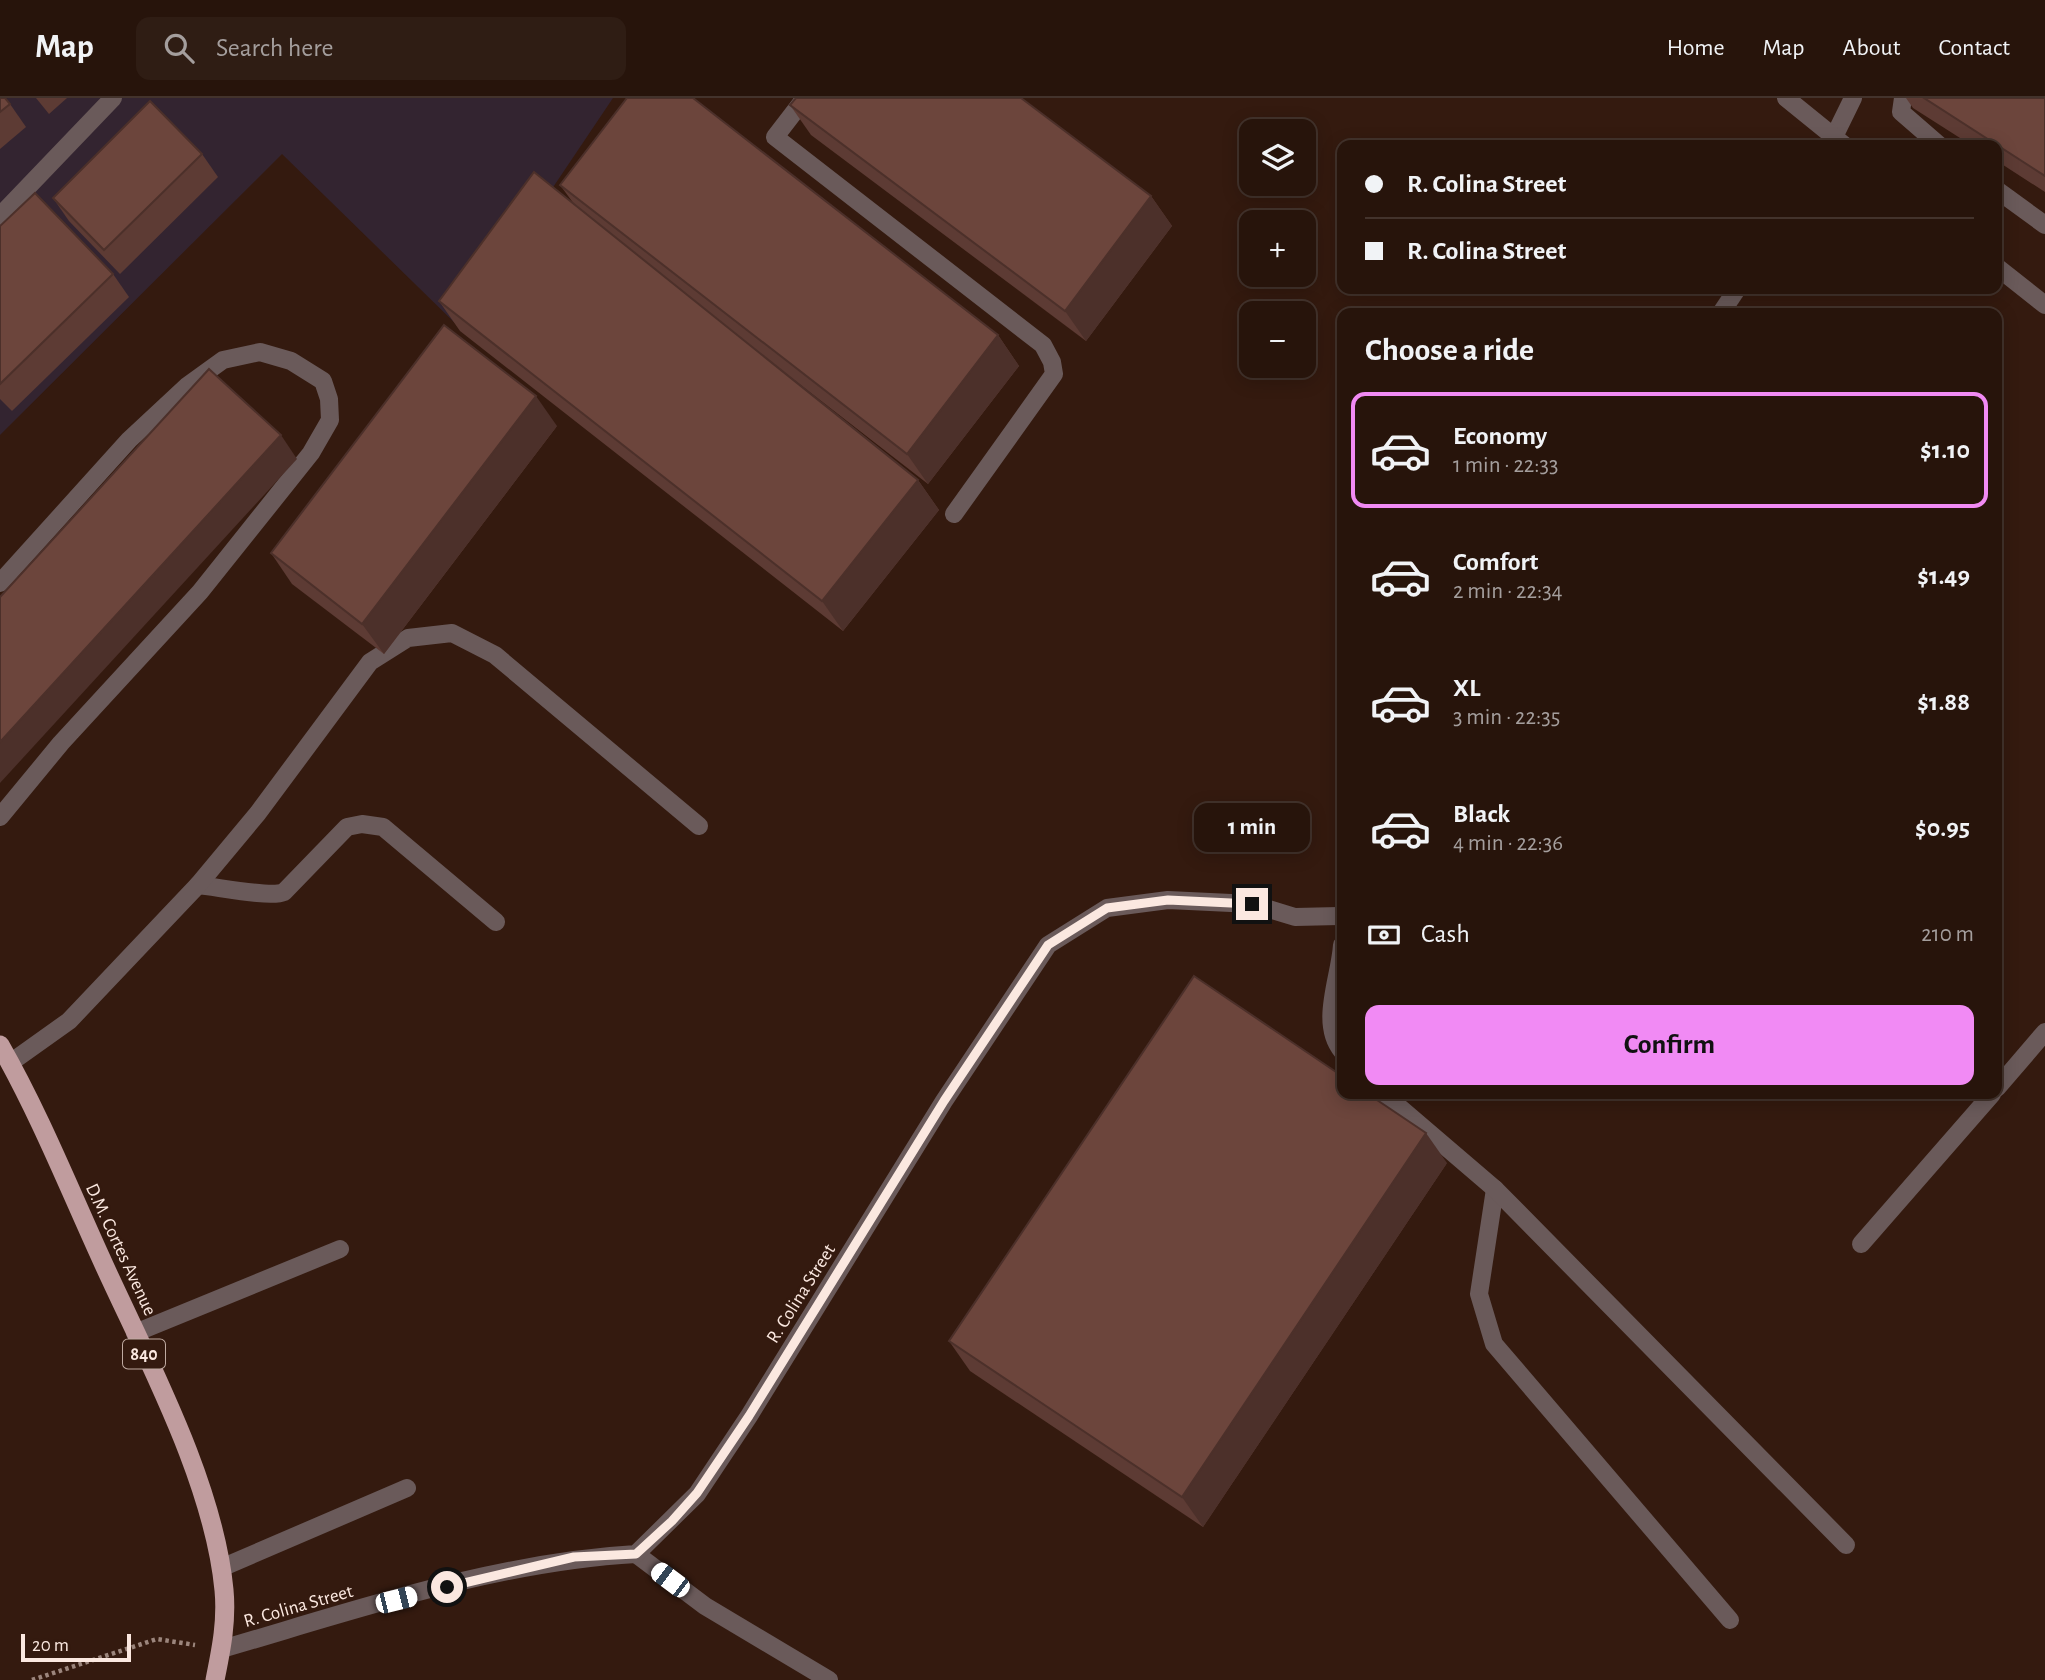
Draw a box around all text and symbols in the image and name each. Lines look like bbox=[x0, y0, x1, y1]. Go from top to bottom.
search box bbox=[136, 17, 626, 80]
icon: search bbox=[160, 29, 198, 67]
text: Map bbox=[35, 31, 94, 64]
text: Search here bbox=[216, 35, 334, 61]
text: Home bbox=[1667, 36, 1725, 60]
text: Map bbox=[1763, 36, 1805, 60]
text: About bbox=[1843, 36, 1900, 60]
text: Contact bbox=[1938, 36, 2010, 60]
map controls bbox=[1239, 119, 1316, 378]
button: layers bbox=[1239, 119, 1316, 196]
text: R. Colina Street bbox=[1407, 171, 1566, 197]
button: + bbox=[1239, 210, 1316, 287]
text: R. Colina Street bbox=[1407, 238, 1566, 264]
button: − bbox=[1239, 301, 1316, 378]
text: Choose a ride bbox=[1365, 334, 1534, 366]
icon: car bbox=[1369, 419, 1432, 482]
text: Economy bbox=[1453, 423, 1547, 449]
text: $1.10 bbox=[1920, 437, 1970, 463]
text: 1 min · 22:33 bbox=[1453, 454, 1559, 477]
icon: car bbox=[1369, 545, 1432, 608]
text: Comfort bbox=[1453, 549, 1538, 575]
text: $1.49 bbox=[1917, 563, 1970, 589]
text: 2 min · 22:34 bbox=[1453, 580, 1563, 603]
icon: car bbox=[1369, 671, 1432, 734]
text: XL bbox=[1453, 675, 1480, 701]
text: $1.88 bbox=[1917, 689, 1970, 715]
text: 3 min · 22:35 bbox=[1453, 706, 1560, 729]
icon: car bbox=[1369, 797, 1432, 860]
text: Black bbox=[1453, 801, 1510, 827]
callout: 1 min bbox=[1194, 802, 1310, 852]
text: $0.95 bbox=[1915, 815, 1970, 841]
text: 1 min bbox=[1228, 816, 1276, 839]
text: 4 min · 22:36 bbox=[1453, 832, 1563, 855]
route end bbox=[1236, 888, 1268, 920]
icon: cash bbox=[1365, 916, 1403, 954]
text: Cash bbox=[1421, 921, 1470, 947]
text: 210 m bbox=[1921, 923, 1974, 946]
button: Confirm bbox=[1365, 1005, 1974, 1085]
street label: D.M. Cortes Avenue bbox=[82, 1181, 160, 1319]
street label: R. Colina Street bbox=[763, 1241, 839, 1347]
road number: 840 bbox=[123, 1339, 165, 1368]
car bbox=[647, 1559, 694, 1601]
route start bbox=[431, 1571, 463, 1603]
street label: R. Colina Street bbox=[242, 1582, 355, 1631]
car bbox=[374, 1585, 419, 1615]
scale bar bbox=[21, 1631, 131, 1663]
text: 20 m bbox=[32, 1636, 69, 1655]

